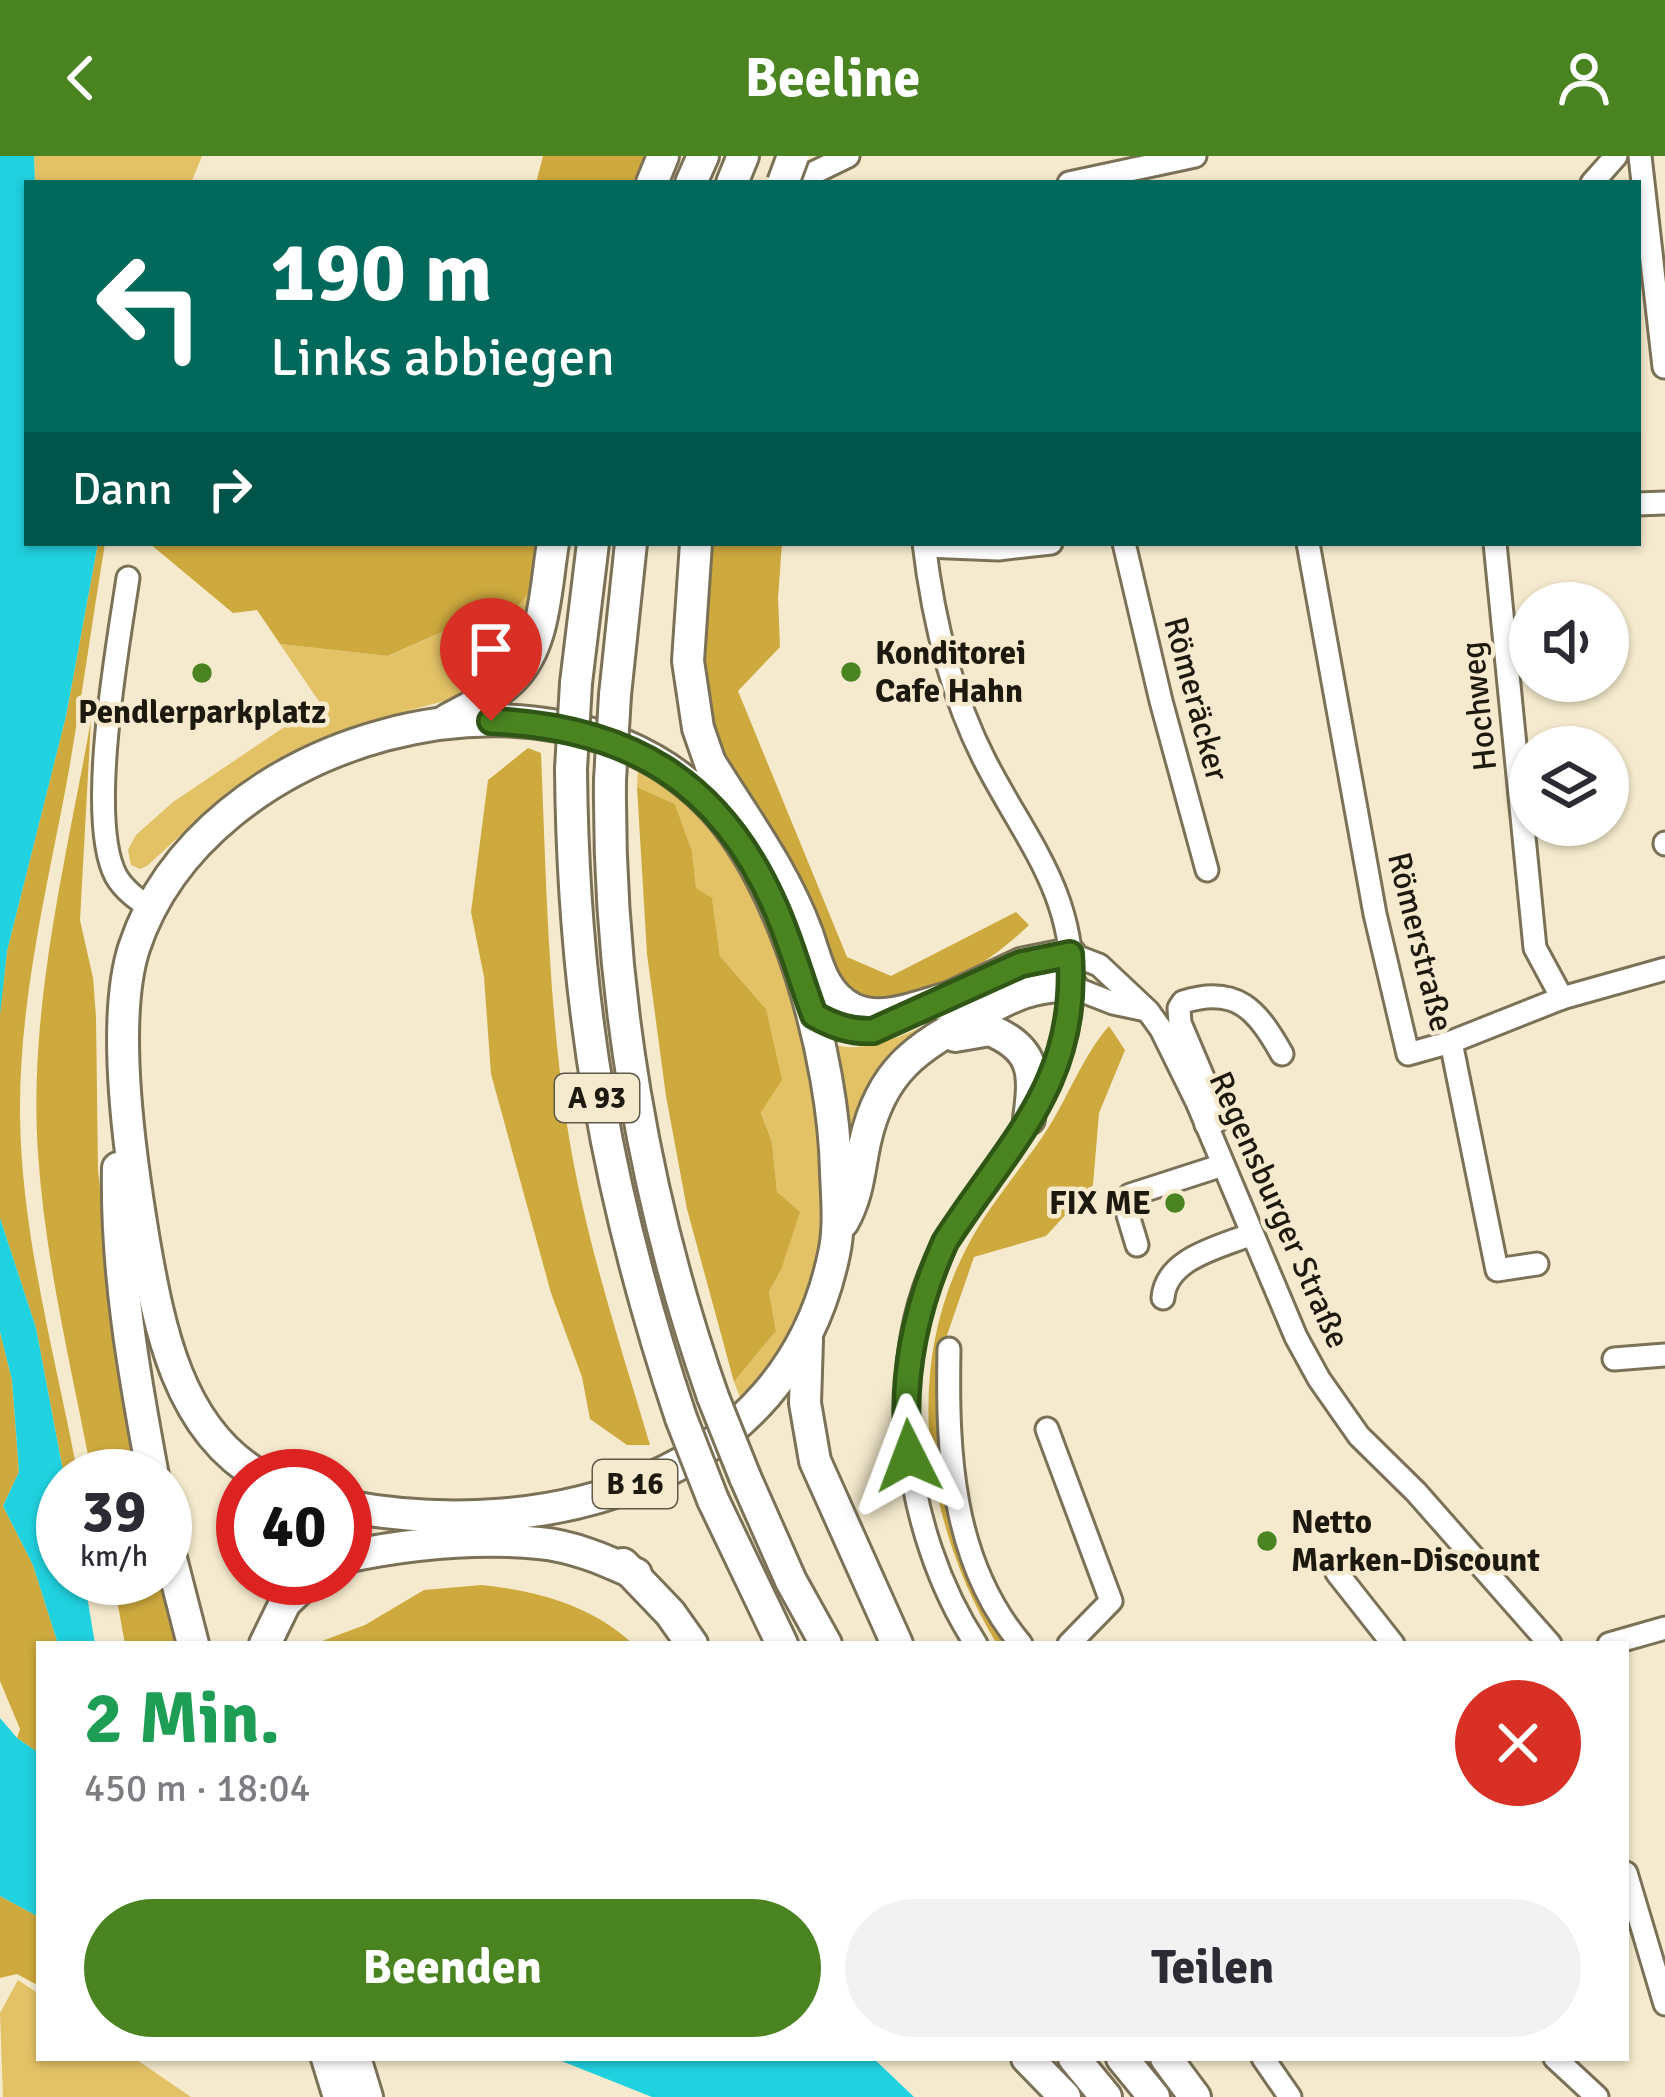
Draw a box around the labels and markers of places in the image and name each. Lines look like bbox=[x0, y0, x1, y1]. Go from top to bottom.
pin bbox=[440, 598, 542, 721]
place label: Konditorei Cafe Hahn bbox=[875, 633, 1026, 712]
marker: Konditorei Cafe Hahn bbox=[838, 659, 864, 685]
marker: Pendlerparkplatz bbox=[189, 660, 215, 686]
place label: Pendlerparkplatz bbox=[78, 692, 326, 733]
place label: FIX ME bbox=[1049, 1183, 1151, 1224]
marker: FIX ME bbox=[1162, 1190, 1188, 1216]
place label: Netto Marken-Discount bbox=[1291, 1502, 1540, 1581]
marker: Netto Marken-Discount bbox=[1254, 1528, 1280, 1554]

